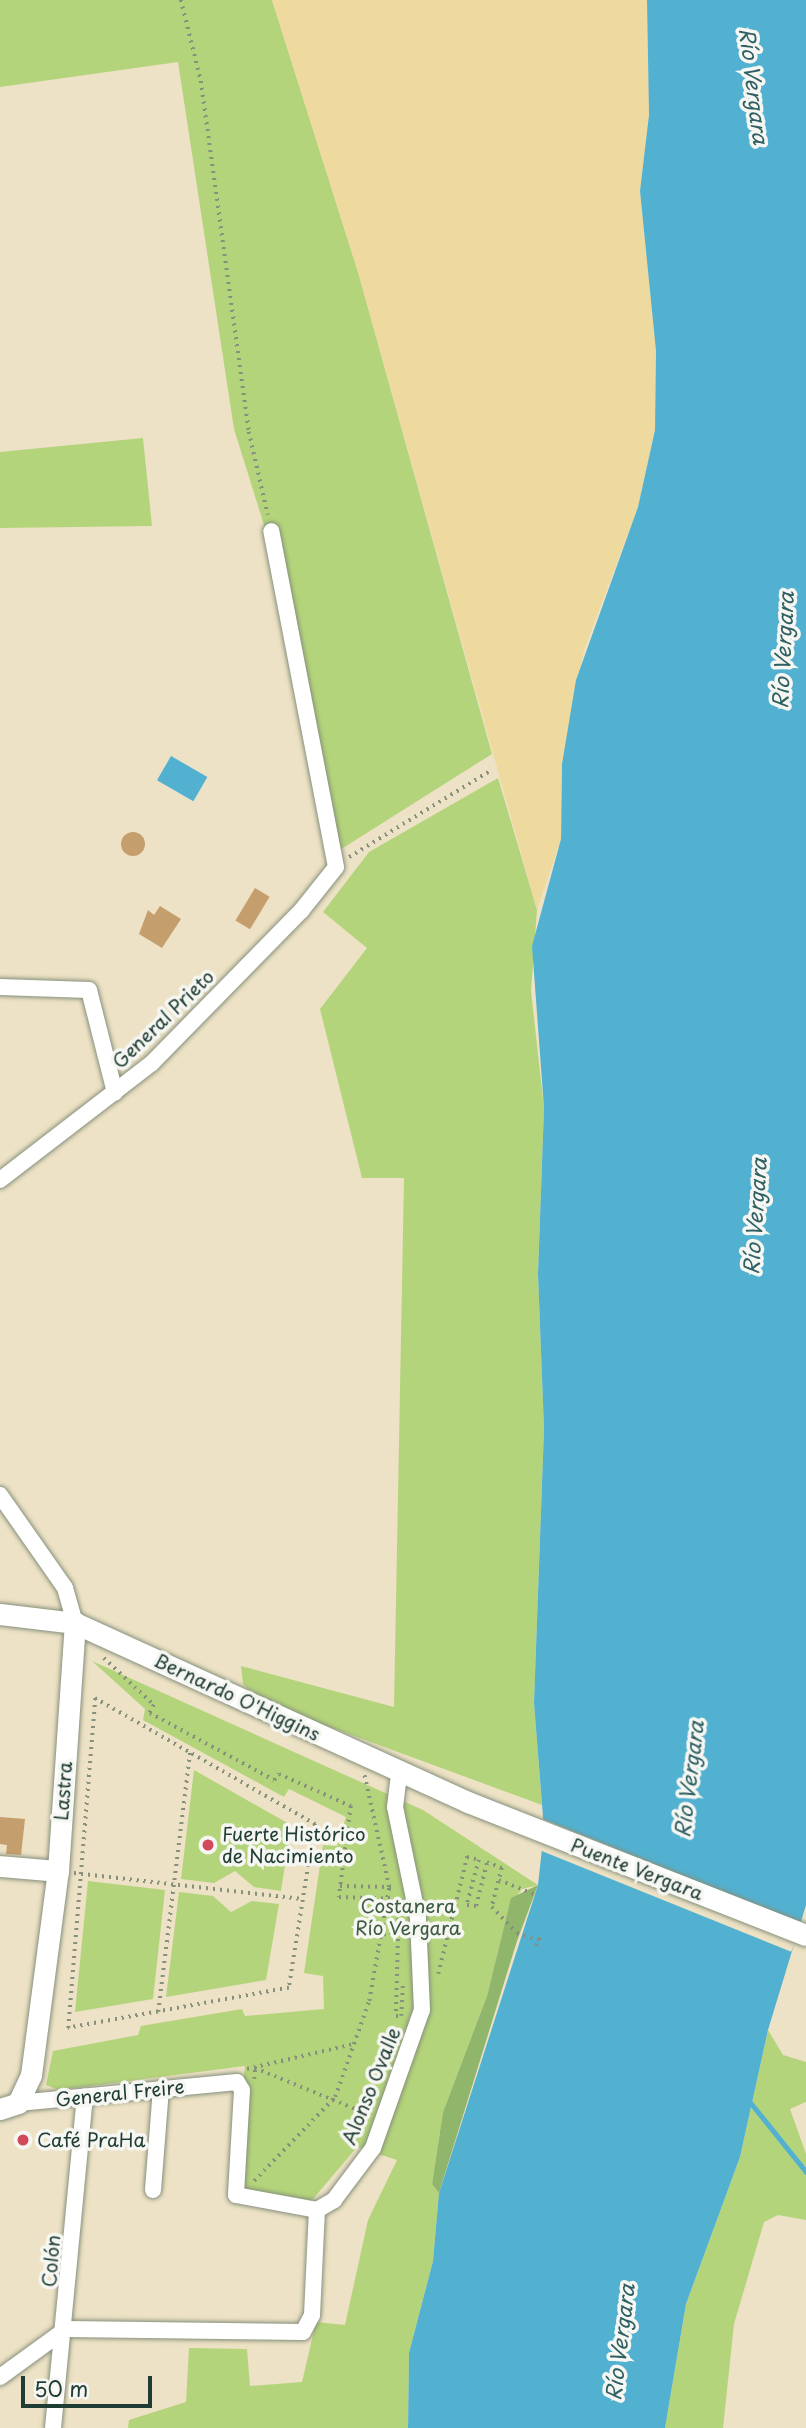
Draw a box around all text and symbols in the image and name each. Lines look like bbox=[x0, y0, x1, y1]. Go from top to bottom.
water label: Río Vergara bbox=[735, 25, 775, 147]
water label: Río Vergara bbox=[766, 590, 798, 710]
street label: General Prieto bbox=[108, 965, 218, 1073]
water label: Río Vergara bbox=[737, 1156, 771, 1276]
street label: Bernardo O'Higgins bbox=[151, 1649, 323, 1745]
water label: Río Vergara bbox=[668, 1718, 708, 1840]
street label: Lastra bbox=[50, 1761, 76, 1821]
place label: Fuerte Histórico de Nacimiento bbox=[222, 1823, 368, 1867]
street label: Puente Vergara bbox=[567, 1833, 707, 1905]
marker: Fuerte Histórico de Nacimiento bbox=[200, 1837, 216, 1853]
park label: Costanera Río Vergara bbox=[354, 1895, 462, 1939]
street label: Alonso Ovalle bbox=[337, 2024, 405, 2148]
street label: General Freire bbox=[54, 2075, 186, 2111]
place label: Café PraHa bbox=[37, 2129, 145, 2151]
marker: Café PraHa bbox=[15, 2132, 31, 2148]
street label: Colón bbox=[37, 2234, 65, 2288]
water label: Río Vergara bbox=[599, 2281, 639, 2403]
scale bar bbox=[24, 2362, 156, 2406]
text: 50 m bbox=[34, 2372, 88, 2404]

